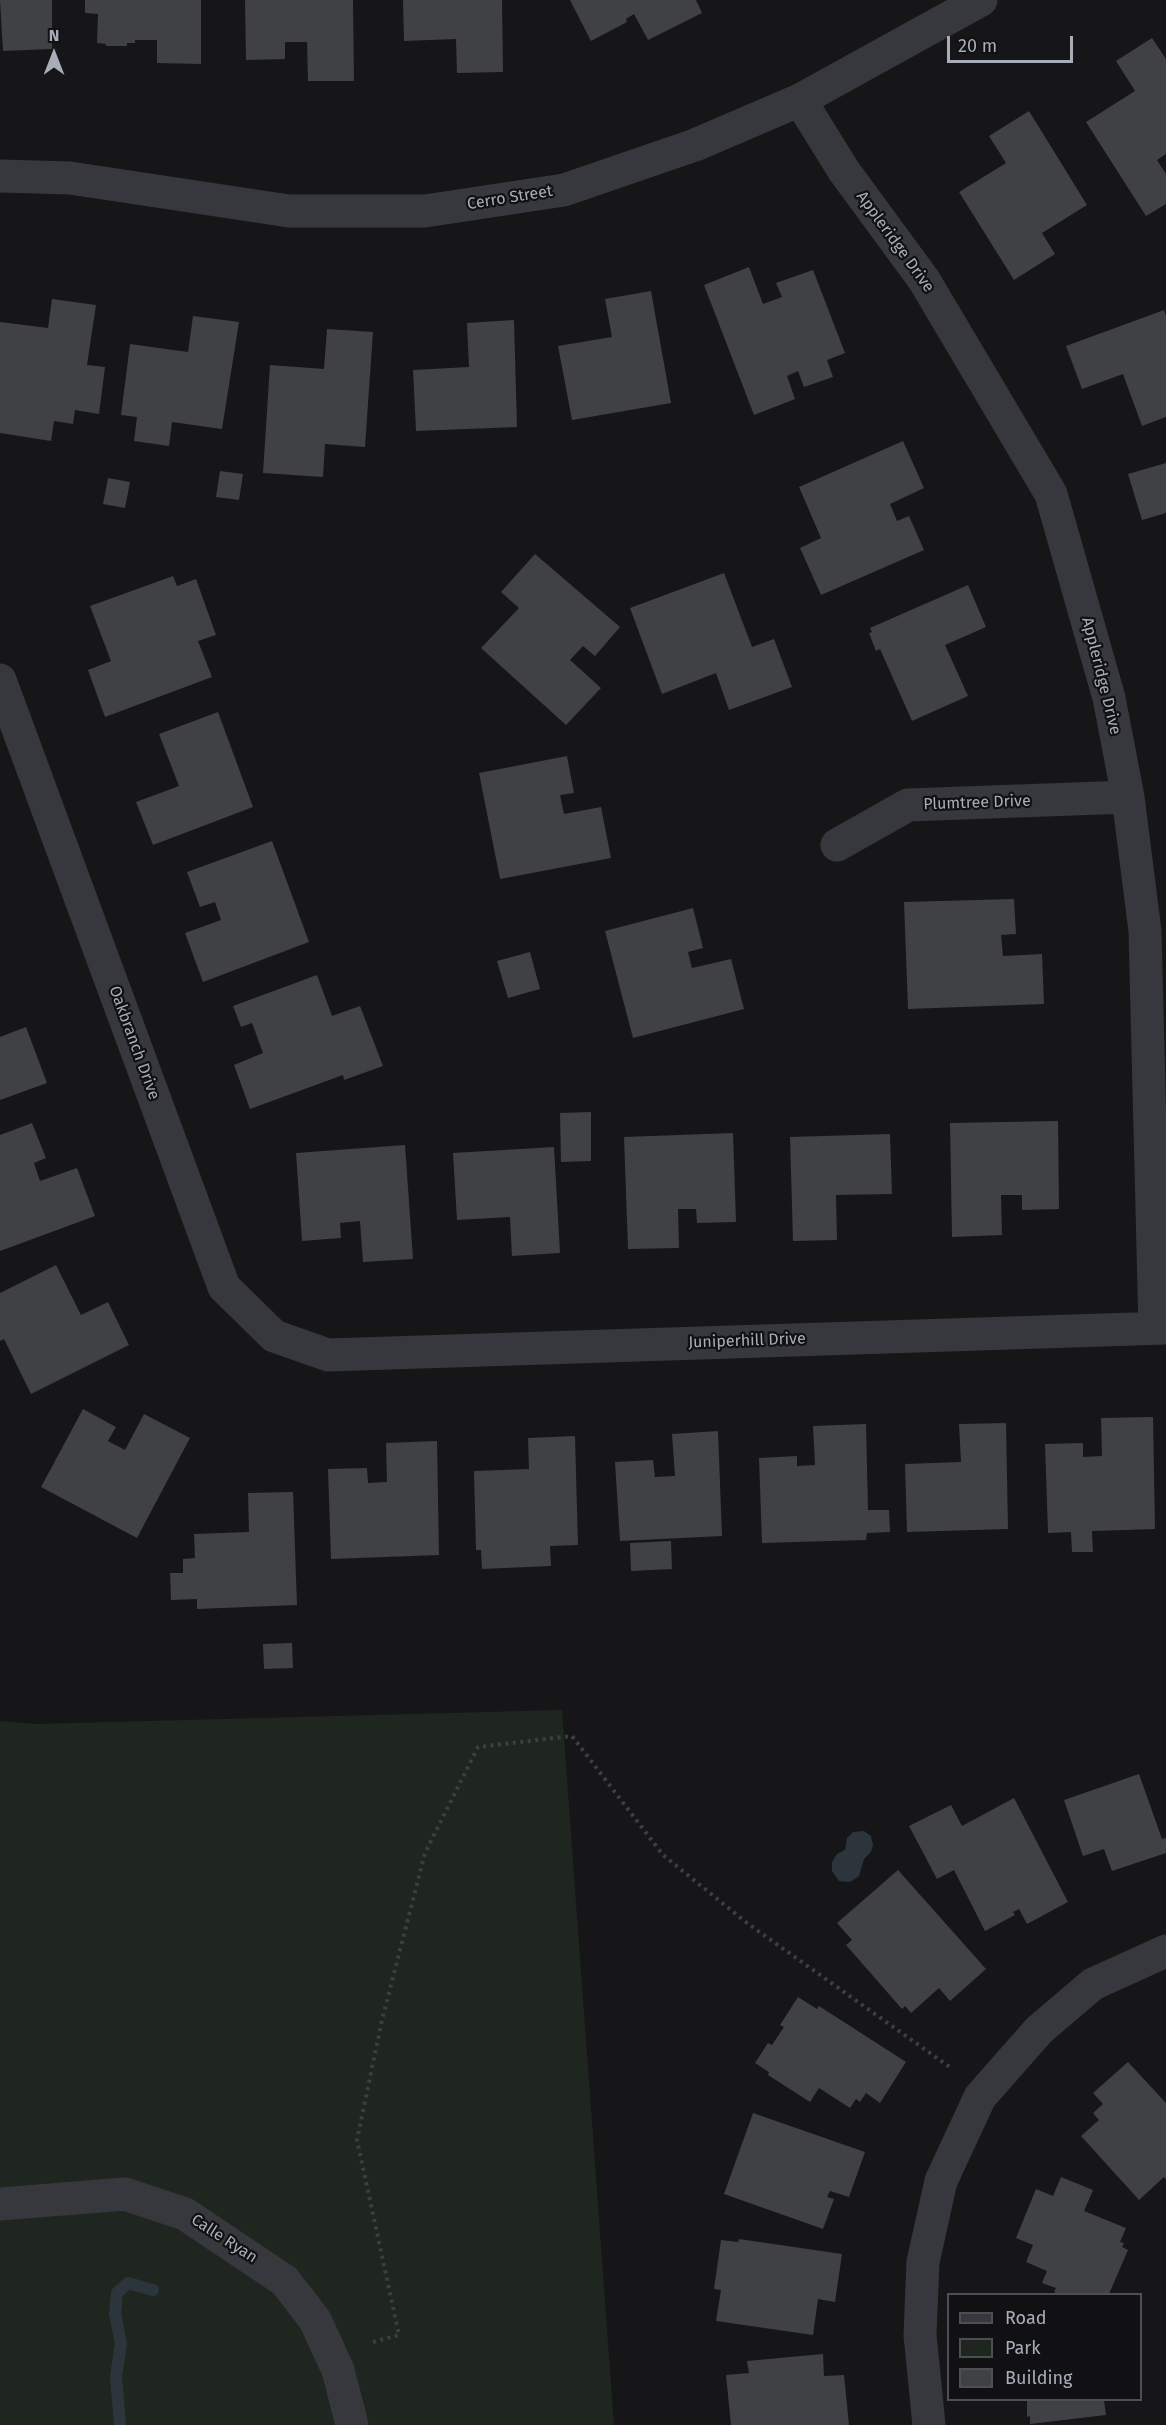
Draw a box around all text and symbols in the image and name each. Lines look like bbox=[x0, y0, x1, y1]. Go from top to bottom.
north arrow bbox=[24, 24, 84, 84]
scale bar bbox=[950, 24, 1076, 62]
text: N bbox=[49, 26, 59, 45]
text: 20 m bbox=[958, 35, 997, 57]
street label: Cerro Street bbox=[466, 182, 554, 214]
street label: Appleridge Drive bbox=[852, 188, 938, 296]
street label: Appleridge Drive bbox=[1077, 615, 1125, 737]
street label: Plumtree Drive bbox=[923, 792, 1031, 814]
street label: Oakbranch Drive bbox=[104, 983, 164, 1103]
street label: Juniperhill Drive bbox=[688, 1329, 806, 1353]
street label: Calle Ryan bbox=[187, 2211, 261, 2267]
legend bbox=[947, 2293, 1142, 2401]
text: Road bbox=[1005, 2307, 1047, 2329]
text: Park bbox=[1005, 2337, 1040, 2359]
text: Building bbox=[1005, 2367, 1072, 2389]

